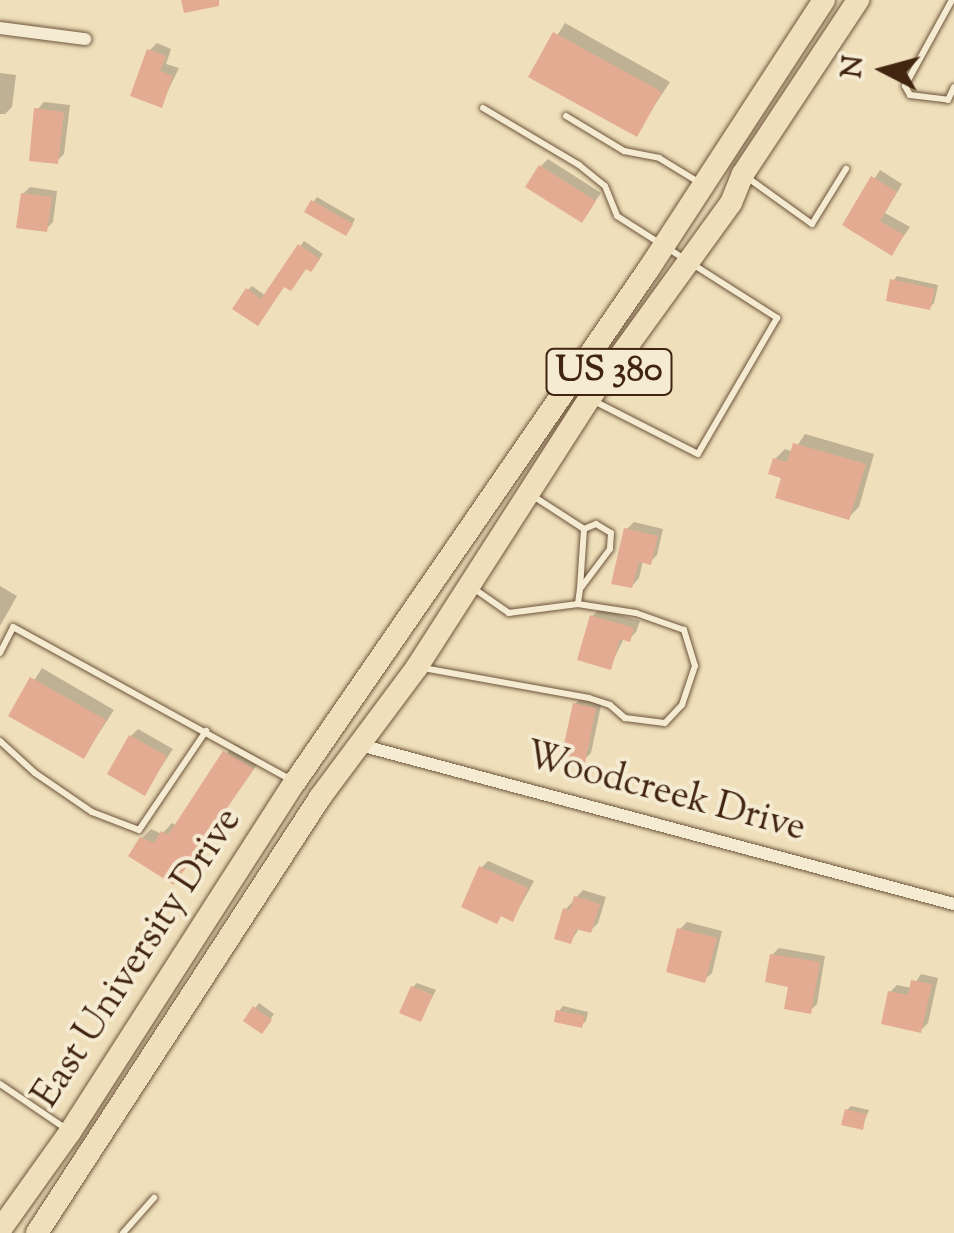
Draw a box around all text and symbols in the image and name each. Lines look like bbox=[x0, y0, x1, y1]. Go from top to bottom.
north arrow bbox=[834, 20, 934, 120]
text: N bbox=[833, 54, 875, 80]
road number: US 380 bbox=[544, 342, 674, 402]
street label: Woodcreek Drive bbox=[520, 735, 810, 853]
street label: East University Drive bbox=[25, 801, 253, 1117]

